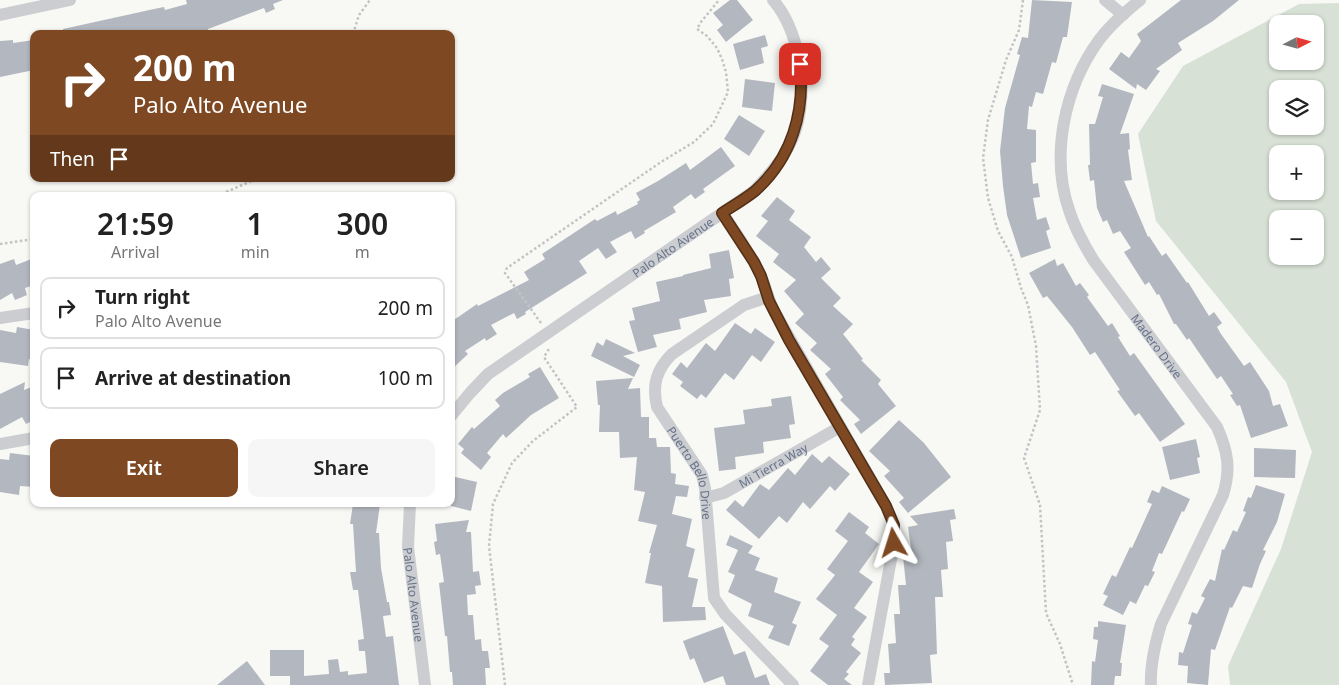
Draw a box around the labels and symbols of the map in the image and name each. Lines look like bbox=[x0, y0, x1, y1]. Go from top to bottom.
north arrow bbox=[1269, 15, 1324, 70]
pin bbox=[779, 43, 821, 85]
street label: Palo Alto Avenue bbox=[629, 213, 717, 281]
street label: Madero Drive bbox=[1127, 310, 1187, 382]
street label: Puerto Bello Drive bbox=[663, 423, 716, 521]
street label: Mi Tierra Way bbox=[735, 438, 811, 492]
position arrow bbox=[867, 516, 919, 568]
street label: Palo Alto Avenue bbox=[400, 546, 428, 643]

